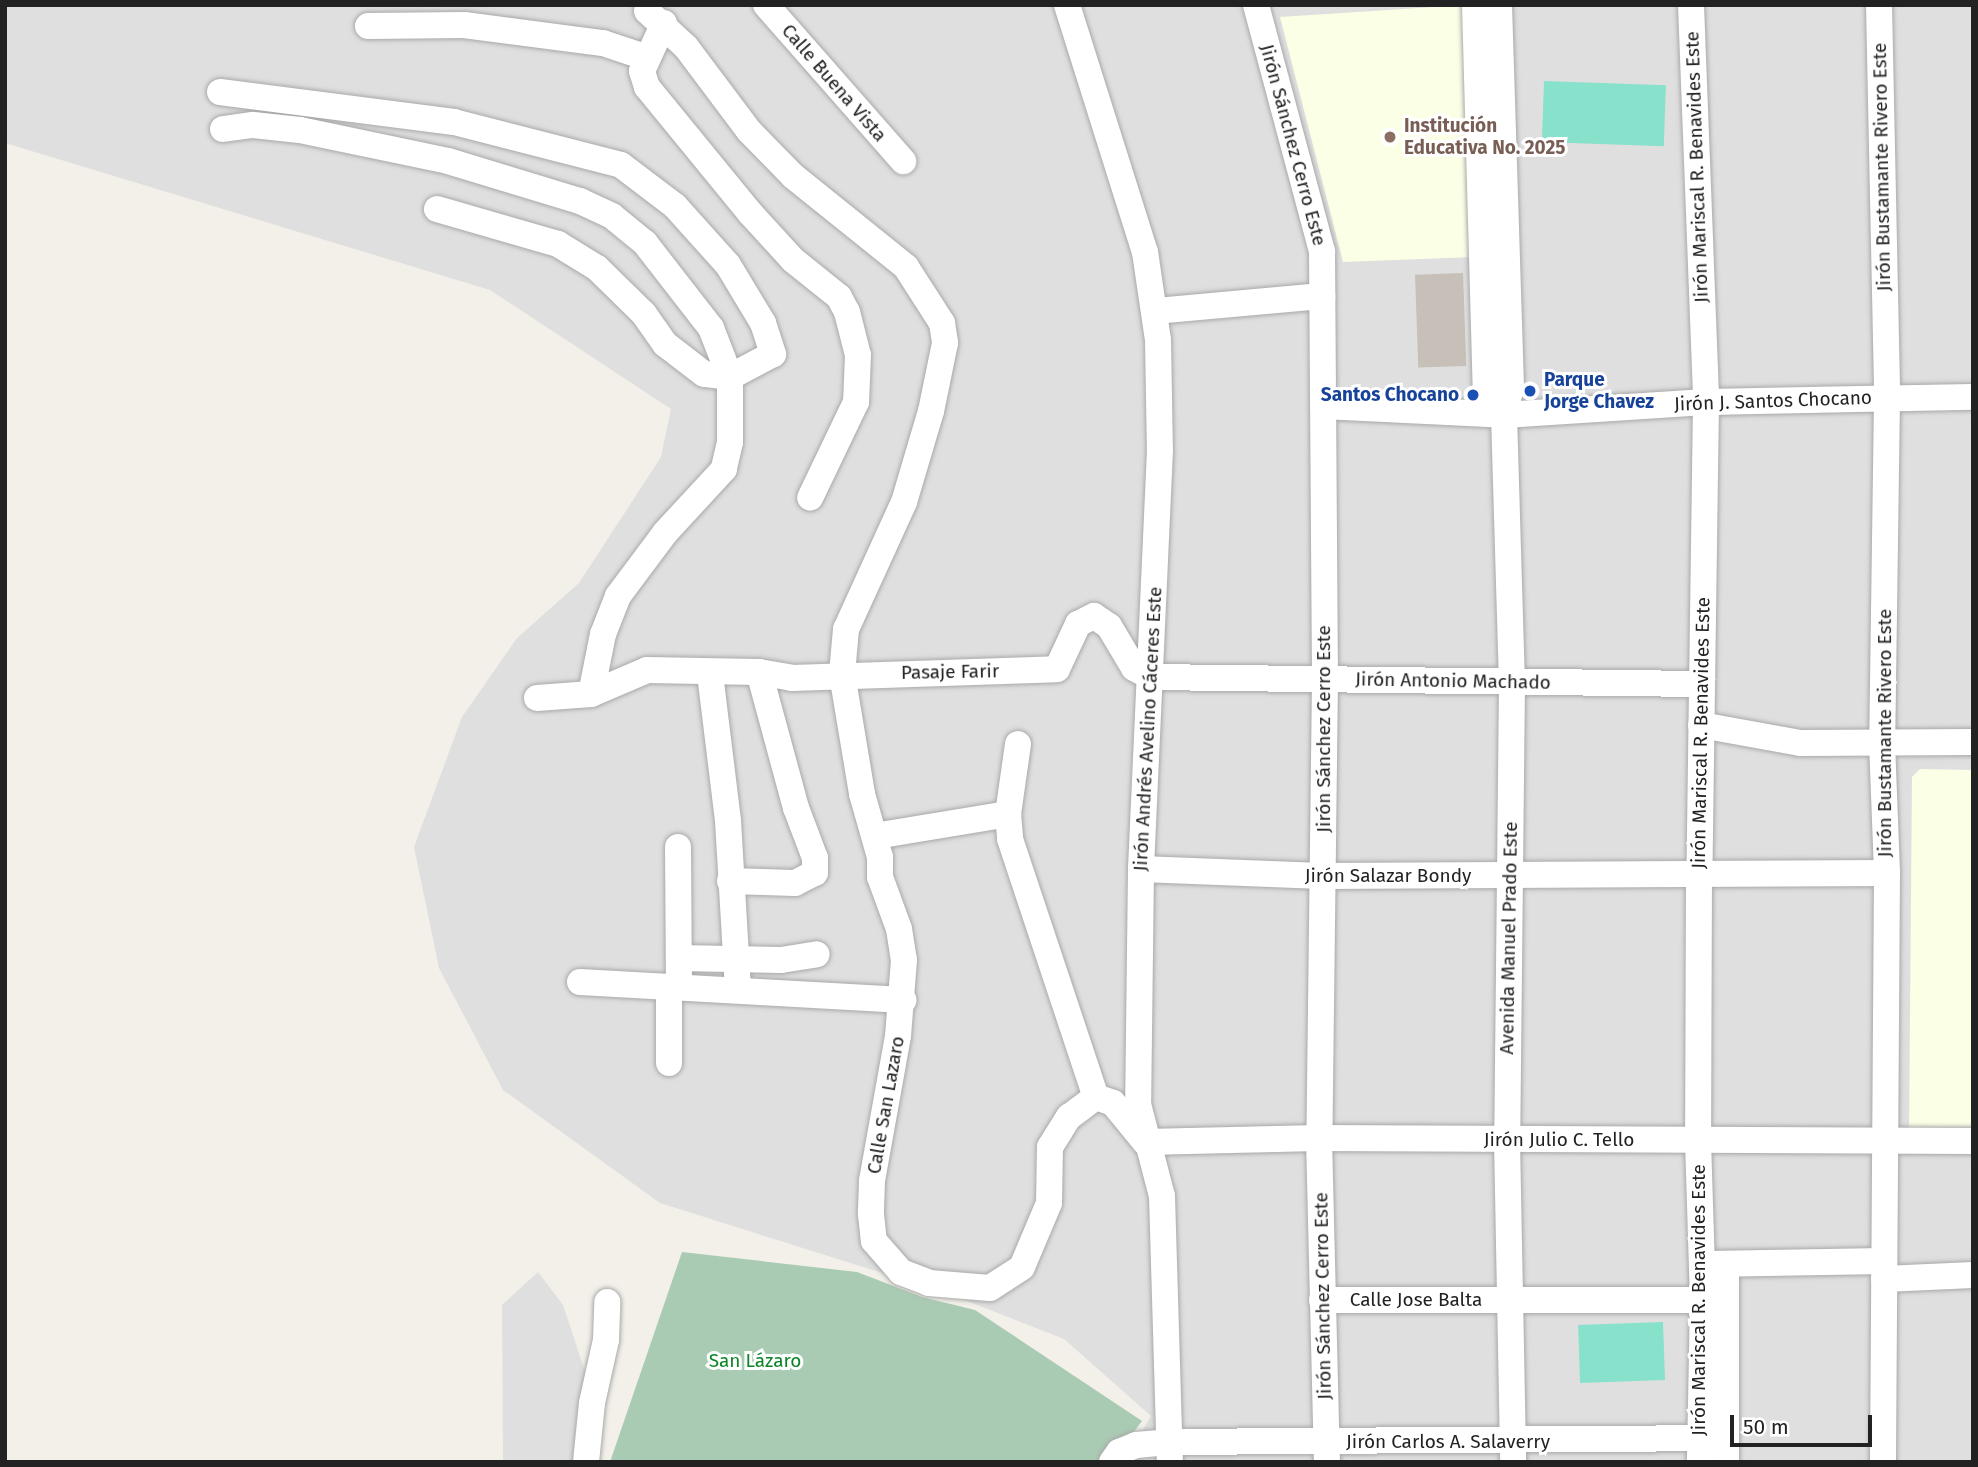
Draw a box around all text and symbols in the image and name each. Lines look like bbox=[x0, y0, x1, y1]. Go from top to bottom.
street label: Calle Buena Vista bbox=[777, 20, 891, 146]
street label: Jirón Mariscal R. Benavides Este bbox=[1681, 31, 1713, 303]
street label: Jirón Sánchez Cerro Este bbox=[1255, 42, 1331, 248]
street label: Jirón Bustamante Rivero Este bbox=[1868, 42, 1896, 292]
place label: Institución Educativa No. 2025 bbox=[1404, 115, 1565, 159]
marker: Institución Educativa No. 2025 bbox=[1382, 129, 1398, 145]
place label: Parque Jorge Chavez bbox=[1544, 369, 1654, 413]
marker: Parque Jorge Chavez bbox=[1522, 383, 1538, 399]
place label: Santos Chocano bbox=[1321, 384, 1459, 406]
street label: Jirón J. Santos Chocano bbox=[1674, 386, 1872, 416]
marker: Santos Chocano bbox=[1465, 387, 1481, 403]
street label: Jirón Andrés Avelino Cáceres Este bbox=[1129, 586, 1167, 872]
street label: Jirón Mariscal R. Benavides Este bbox=[1687, 597, 1715, 869]
street label: Jirón Bustamante Rivero Este bbox=[1874, 609, 1896, 857]
street label: Jirón Sánchez Cerro Este bbox=[1313, 625, 1335, 833]
street label: Pasaje Farir bbox=[901, 660, 999, 684]
street label: Jirón Antonio Machado bbox=[1355, 668, 1551, 694]
street label: Avenida Manuel Prado Este bbox=[1496, 821, 1522, 1055]
street label: Jirón Salazar Bondy bbox=[1305, 865, 1471, 887]
street label: Calle San Lazaro bbox=[863, 1034, 909, 1176]
street label: Jirón Julio C. Tello bbox=[1484, 1129, 1634, 1151]
street label: Jirón Mariscal R. Benavides Este bbox=[1688, 1164, 1710, 1436]
street label: Jirón Sánchez Cerro Este bbox=[1310, 1192, 1336, 1400]
street label: Calle Jose Balta bbox=[1350, 1289, 1482, 1311]
park label: San Lázaro bbox=[709, 1350, 801, 1372]
scale bar bbox=[1733, 1400, 1875, 1444]
text: 50 m bbox=[1743, 1414, 1789, 1440]
street label: Jirón Carlos A. Salaverry bbox=[1346, 1431, 1550, 1453]

